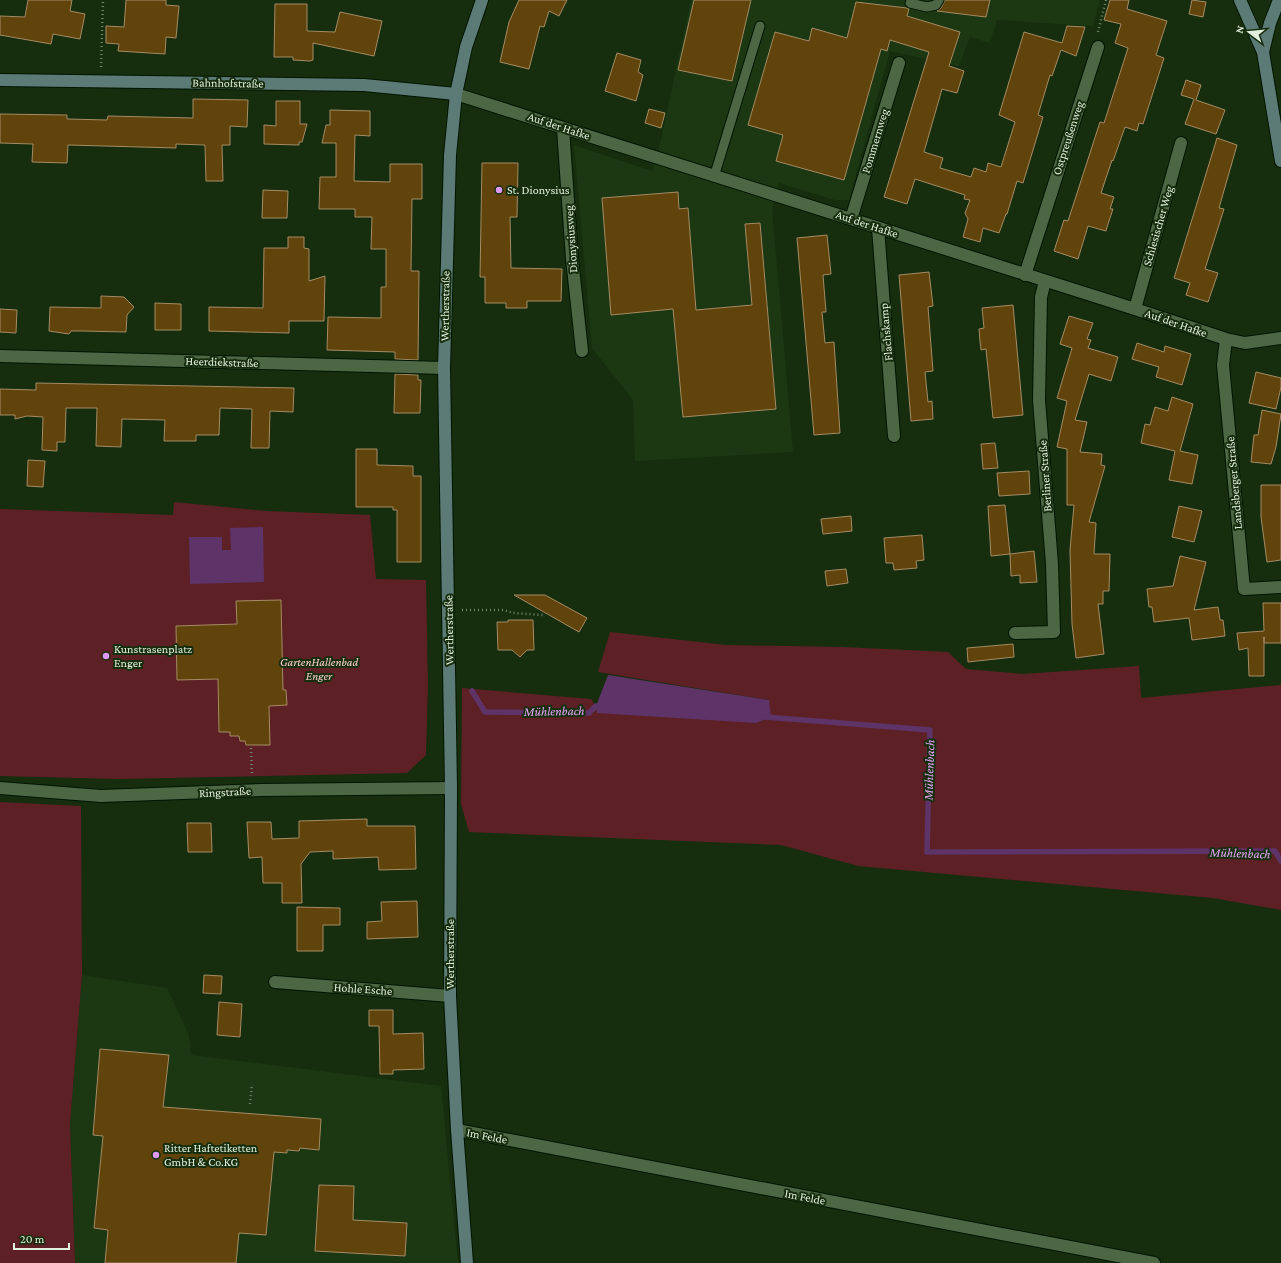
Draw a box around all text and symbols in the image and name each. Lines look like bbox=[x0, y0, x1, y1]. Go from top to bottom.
north arrow bbox=[1229, 12, 1269, 52]
text: N bbox=[1233, 24, 1246, 35]
street label: Bahnhofstraße bbox=[192, 75, 264, 91]
street label: Ostpreußenweg bbox=[1049, 99, 1087, 177]
street label: Pommernweg bbox=[859, 107, 892, 175]
street label: Auf der Hafke bbox=[526, 109, 592, 143]
place label: St. Dionysius bbox=[507, 183, 570, 197]
street label: Schlesischer Weg bbox=[1140, 184, 1176, 268]
marker: St. Dionysius bbox=[494, 185, 504, 195]
street label: Dionysiusweg bbox=[562, 205, 580, 273]
street label: Auf der Hafke bbox=[834, 207, 900, 241]
street label: Wertherstraße bbox=[437, 271, 453, 341]
street label: Flachskamp bbox=[877, 303, 895, 361]
street label: Auf der Hafke bbox=[1143, 306, 1209, 340]
street label: Heerdiekstraße bbox=[185, 354, 259, 370]
street label: Landsberger Straße bbox=[1223, 436, 1245, 530]
street label: Berliner Straße bbox=[1036, 440, 1054, 512]
street label: Wertherstraße bbox=[441, 595, 457, 665]
place label: Kunstrasenplatz Enger bbox=[114, 642, 192, 670]
marker: Kunstrasenplatz Enger bbox=[101, 651, 111, 661]
park label: GartenHallenbad Enger bbox=[280, 655, 358, 683]
water label: Mühlenbach bbox=[522, 703, 585, 719]
water label: Mühlenbach bbox=[920, 739, 938, 802]
street label: Ringstraße bbox=[199, 784, 251, 800]
water label: Mühlenbach bbox=[1208, 844, 1271, 862]
street label: Wertherstraße bbox=[443, 919, 457, 989]
street label: Hohle Esche bbox=[333, 980, 393, 998]
street label: Im Felde bbox=[465, 1125, 509, 1147]
place label: Ritter Haftetiketten GmbH & Co.KG bbox=[164, 1141, 258, 1169]
marker: Ritter Haftetiketten GmbH & Co.KG bbox=[151, 1150, 161, 1160]
street label: Im Felde bbox=[783, 1186, 827, 1208]
scale bar bbox=[14, 1225, 69, 1251]
text: 20 m bbox=[20, 1232, 45, 1246]

